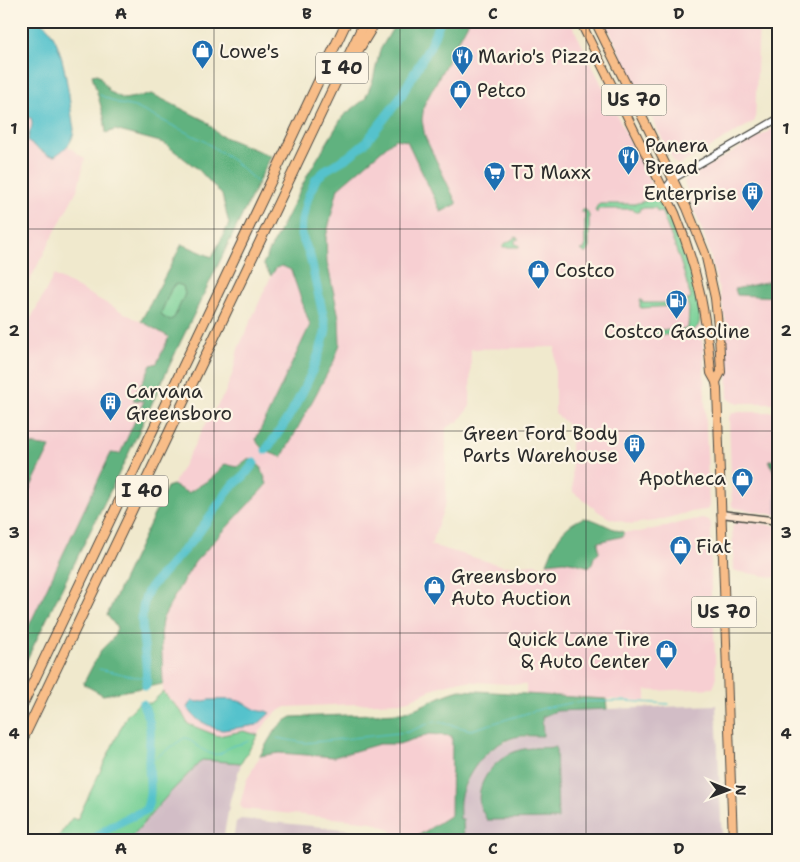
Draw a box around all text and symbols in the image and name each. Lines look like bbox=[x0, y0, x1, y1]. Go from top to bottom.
text: A bbox=[115, 3, 127, 24]
text: B bbox=[302, 3, 312, 24]
text: C bbox=[488, 3, 498, 24]
text: D bbox=[673, 3, 685, 24]
shop icon: Lowe's bbox=[191, 39, 215, 70]
place label: Lowe's bbox=[219, 39, 279, 64]
restaurant icon: Mario's Pizza bbox=[450, 44, 474, 75]
place label: Mario's Pizza bbox=[478, 44, 601, 69]
road number: I 40 bbox=[316, 52, 368, 84]
shop icon: Petco bbox=[449, 78, 473, 109]
place label: Petco bbox=[477, 78, 526, 103]
road number: US 70 bbox=[602, 84, 666, 116]
text: 1 bbox=[10, 118, 18, 139]
text: 1 bbox=[782, 118, 790, 139]
place label: Panera Bread bbox=[645, 133, 709, 180]
restaurant icon: Panera Bread bbox=[617, 144, 641, 175]
supermarket icon: TJ Maxx bbox=[483, 160, 507, 191]
place label: TJ Maxx bbox=[511, 160, 591, 185]
place label: Enterprise bbox=[644, 181, 737, 206]
building icon: Enterprise bbox=[741, 181, 765, 212]
shop icon: Costco bbox=[527, 258, 551, 289]
place label: Costco bbox=[555, 258, 615, 283]
fuel station icon: Costco Gasoline bbox=[665, 288, 689, 319]
place label: Costco Gasoline bbox=[604, 319, 750, 344]
text: 2 bbox=[8, 320, 20, 341]
text: 2 bbox=[780, 320, 792, 341]
place label: Carvana Greensboro bbox=[126, 379, 232, 426]
building icon: Carvana Greensboro bbox=[98, 390, 122, 421]
place label: Green Ford Body Parts Warehouse bbox=[463, 421, 618, 468]
building icon: Green Ford Body Parts Warehouse bbox=[622, 432, 646, 463]
place label: Apotheca bbox=[639, 466, 726, 491]
shop icon: Apotheca bbox=[730, 466, 754, 497]
road number: I 40 bbox=[116, 476, 168, 506]
text: 3 bbox=[8, 522, 20, 543]
text: 3 bbox=[780, 522, 792, 543]
shop icon: Fiat bbox=[668, 534, 692, 565]
place label: Fiat bbox=[696, 534, 731, 559]
place label: Greensboro Auto Auction bbox=[451, 564, 571, 611]
shop icon: Greensboro Auto Auction bbox=[423, 575, 447, 606]
road number: US 70 bbox=[692, 596, 756, 628]
place label: Quick Lane Tire & Auto Center bbox=[508, 627, 650, 674]
shop icon: Quick Lane Tire & Auto Center bbox=[654, 638, 678, 669]
text: 4 bbox=[8, 723, 20, 744]
text: 4 bbox=[780, 723, 792, 744]
north arrow bbox=[702, 764, 752, 814]
text: N bbox=[732, 785, 750, 796]
text: A bbox=[115, 838, 127, 859]
text: B bbox=[302, 838, 312, 859]
text: C bbox=[488, 838, 498, 859]
text: D bbox=[673, 838, 685, 859]

